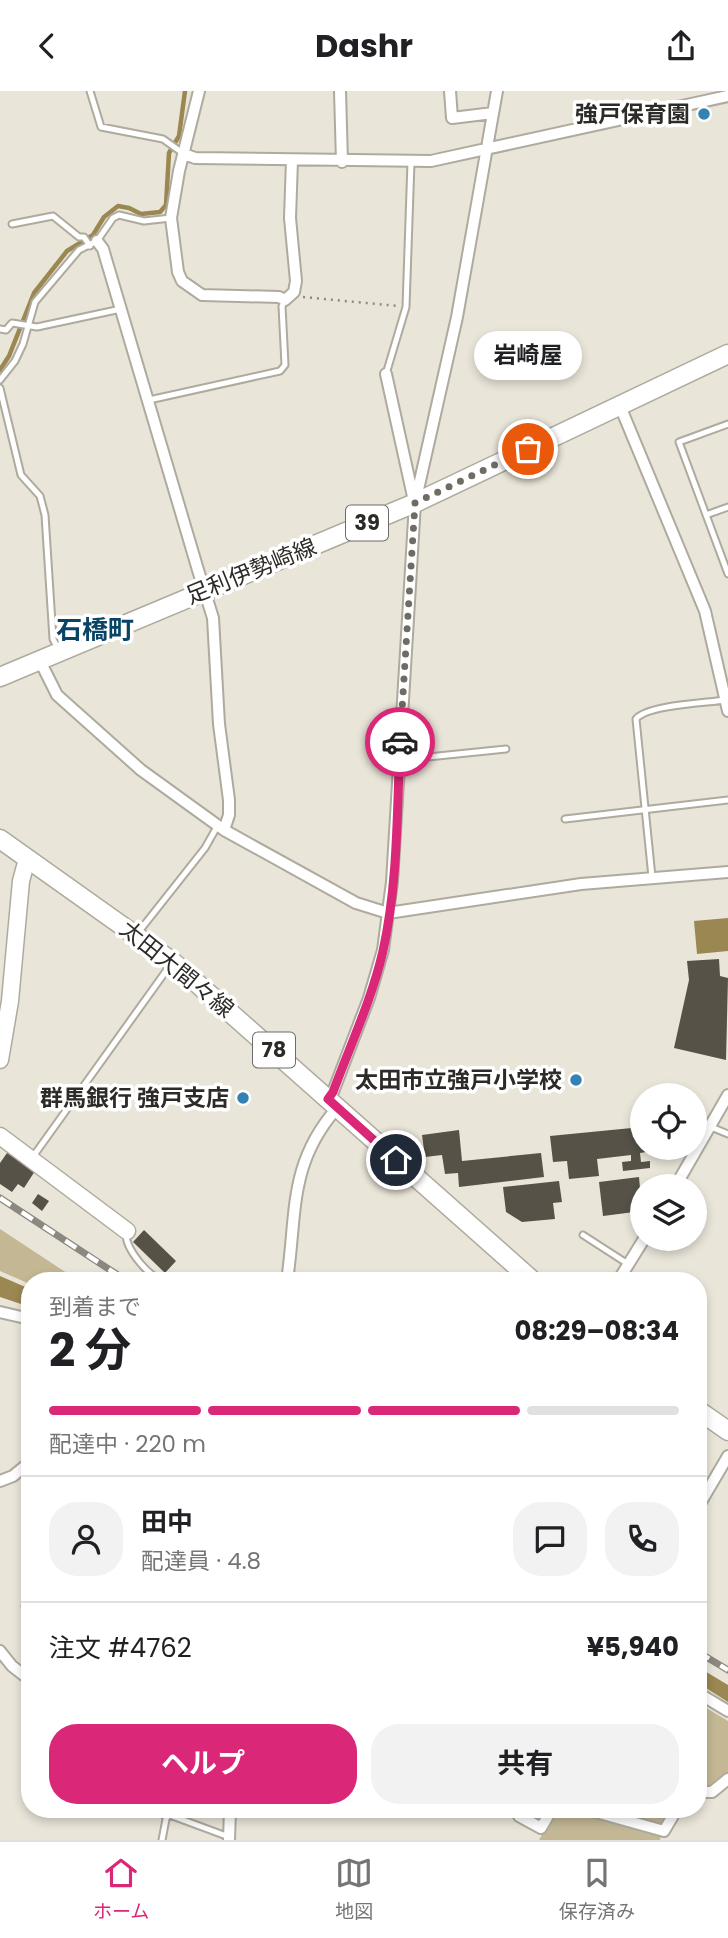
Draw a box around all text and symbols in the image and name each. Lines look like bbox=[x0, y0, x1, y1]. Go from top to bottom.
text: Dashr bbox=[315, 23, 413, 68]
icon: back bbox=[28, 27, 66, 65]
icon: share bbox=[662, 27, 700, 65]
place label: 強戸保育園 bbox=[575, 98, 690, 130]
marker: 強戸保育園 bbox=[696, 106, 712, 122]
callout: 岩崎屋 bbox=[474, 330, 582, 379]
text: 岩崎屋 bbox=[494, 339, 563, 371]
pin bbox=[498, 419, 558, 479]
icon: bag bbox=[509, 430, 547, 468]
road number: 39 bbox=[346, 505, 388, 541]
street label: 足利伊勢崎線 bbox=[181, 530, 321, 612]
district label: 石橋町 bbox=[56, 612, 134, 648]
courier bbox=[365, 707, 435, 777]
icon: car bbox=[381, 723, 419, 761]
street label: 太田大間々線 bbox=[113, 913, 241, 1025]
road number: 78 bbox=[253, 1033, 295, 1067]
place label: 太田市立強戸小学校 bbox=[355, 1064, 562, 1096]
marker: 太田市立強戸小学校 bbox=[568, 1072, 584, 1088]
place label: 群馬銀行 強戸支店 bbox=[40, 1082, 229, 1114]
map controls bbox=[630, 1083, 707, 1251]
button: locate bbox=[630, 1083, 707, 1160]
marker: 群馬銀行 強戸支店 bbox=[235, 1090, 251, 1106]
pin bbox=[366, 1130, 426, 1190]
icon: home bbox=[377, 1141, 415, 1179]
button: layers bbox=[630, 1174, 707, 1251]
text: 到着まで bbox=[49, 1291, 141, 1323]
text: 08:29–08:34 bbox=[514, 1313, 679, 1349]
text: 2 分 bbox=[49, 1318, 131, 1382]
text: 配達中 · 220 m bbox=[49, 1428, 206, 1460]
button: person bbox=[49, 1502, 123, 1576]
button: chat bbox=[513, 1502, 587, 1576]
button: phone bbox=[605, 1502, 679, 1576]
text: 田中 bbox=[141, 1504, 193, 1540]
text: 配達員 · 4.8 bbox=[141, 1545, 261, 1577]
text: ¥5,940 bbox=[587, 1629, 679, 1665]
text: 注文 #4762 bbox=[49, 1630, 192, 1666]
button: ヘルプ bbox=[49, 1724, 357, 1804]
button: 共有 bbox=[371, 1724, 679, 1804]
tab: ホーム bbox=[93, 1854, 149, 1926]
tab: 地図 bbox=[335, 1854, 373, 1926]
tab: 保存済み bbox=[559, 1854, 635, 1926]

